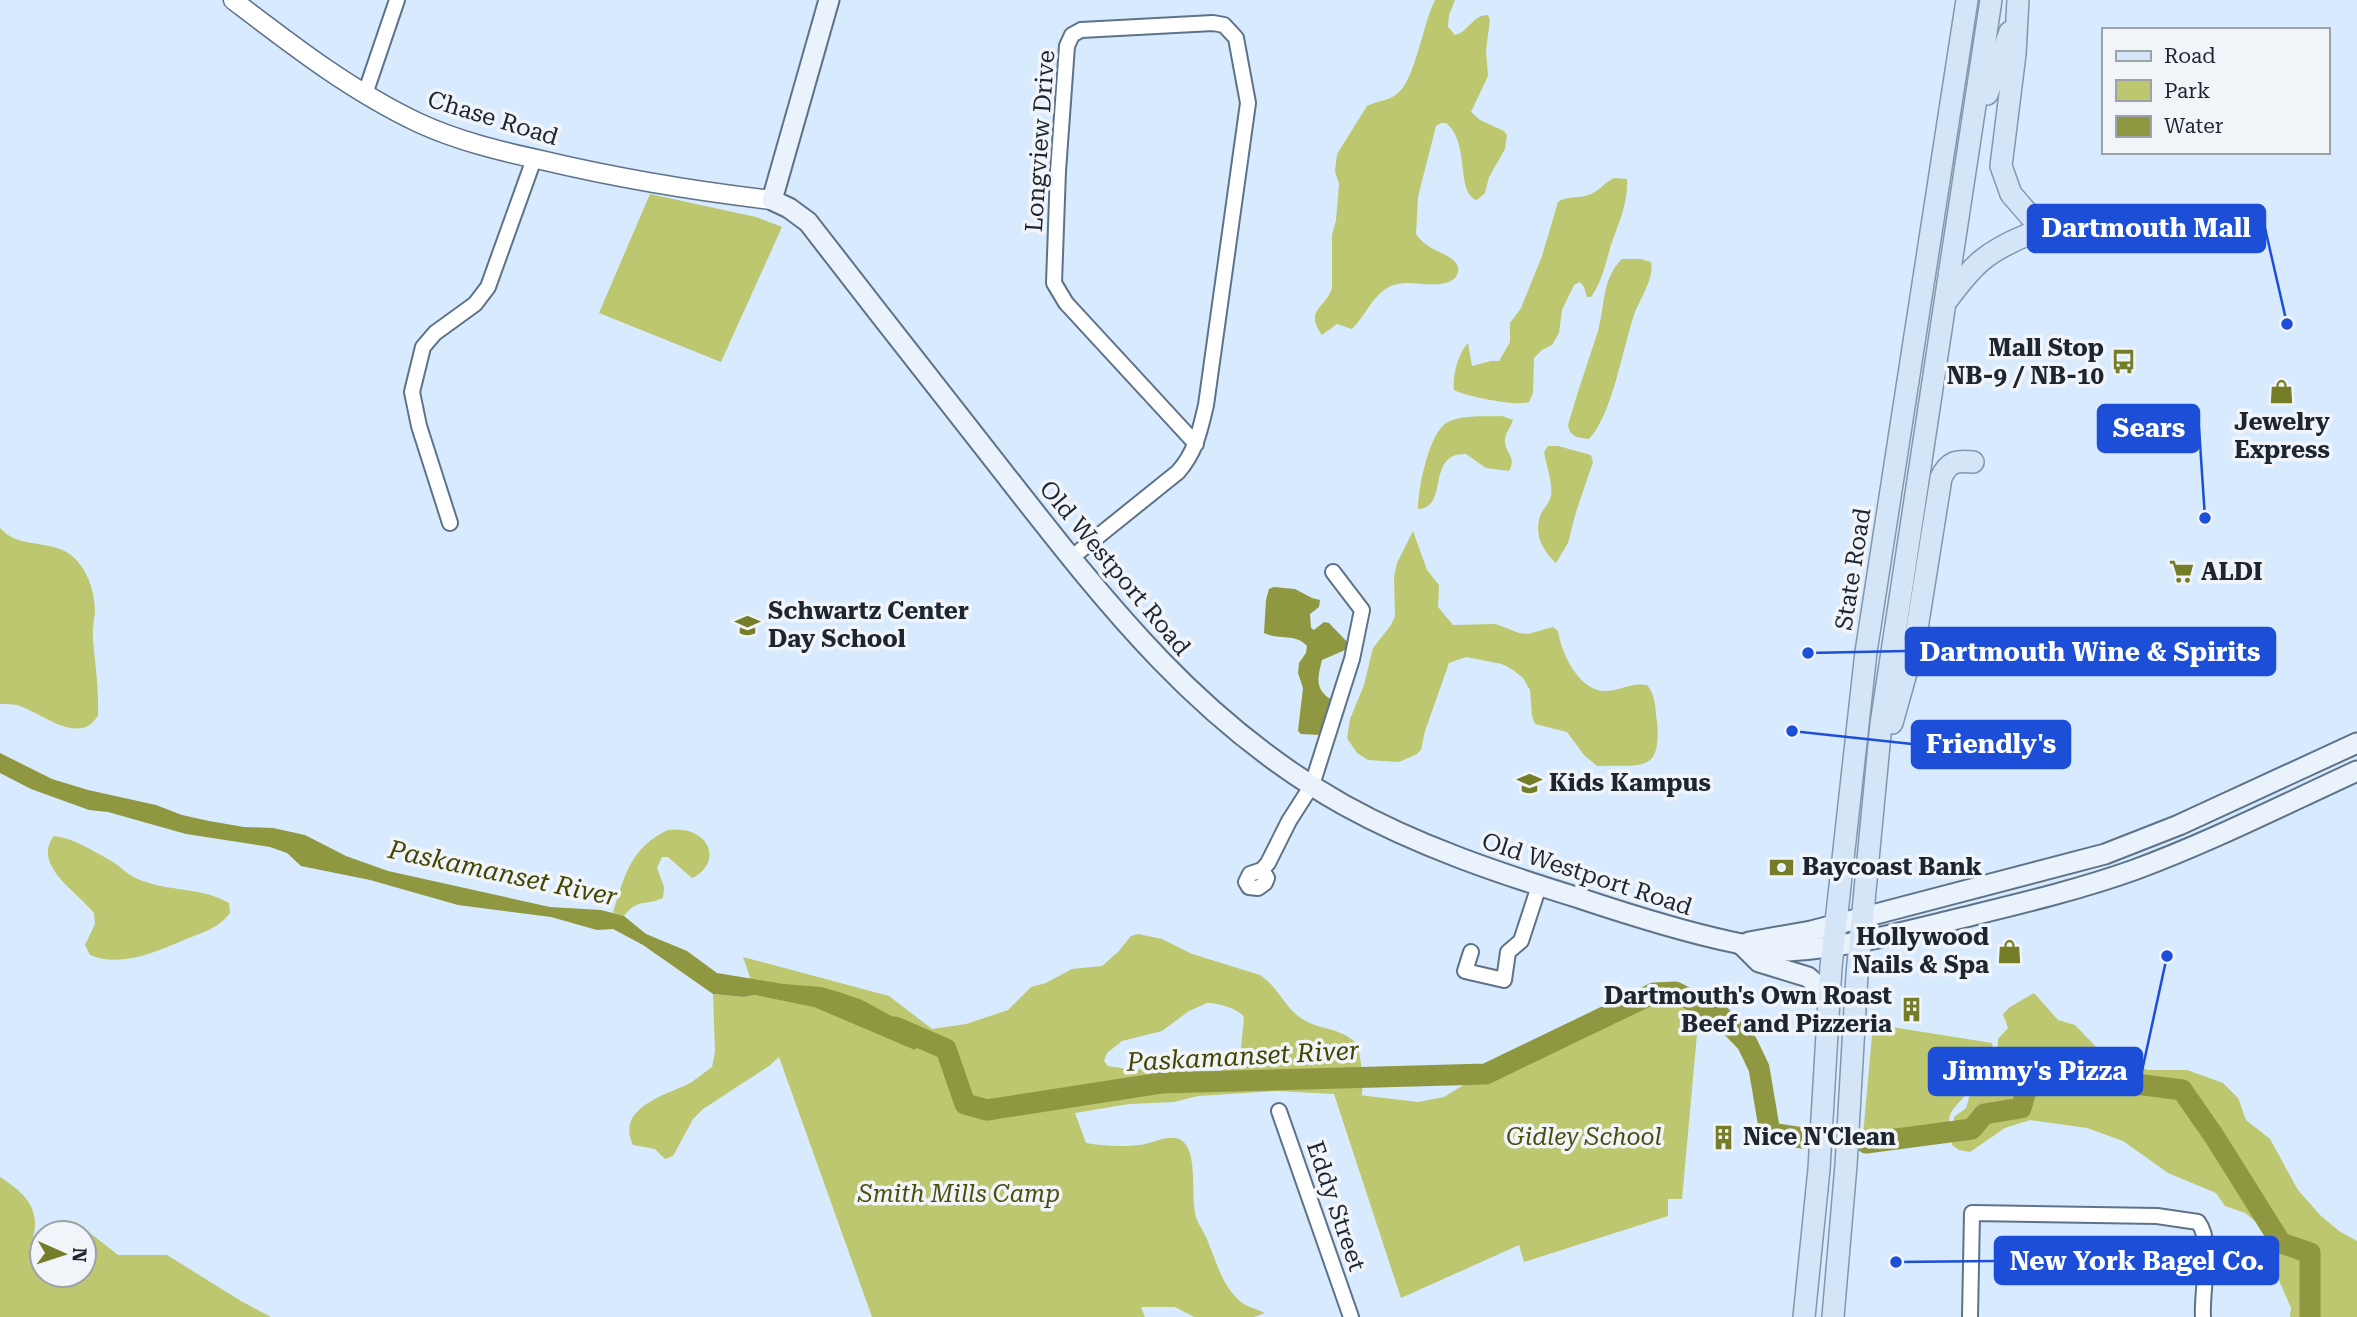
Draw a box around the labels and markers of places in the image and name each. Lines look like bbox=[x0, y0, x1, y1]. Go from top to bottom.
callout: Dartmouth Mall bbox=[2028, 205, 2265, 252]
place label: Mall Stop NB-9 / NB-10 bbox=[1947, 334, 2104, 390]
bus stop icon: Mall Stop NB-9 / NB-10 bbox=[2110, 348, 2138, 376]
shop icon: Jewelry Express bbox=[2268, 377, 2296, 405]
callout: Sears bbox=[2098, 405, 2199, 452]
place label: Jewelry Express bbox=[2234, 408, 2330, 464]
supermarket icon: ALDI bbox=[2167, 558, 2195, 586]
place label: ALDI bbox=[2201, 558, 2262, 586]
place label: Schwartz Center Day School bbox=[768, 597, 969, 653]
school or university icon: Schwartz Center Day School bbox=[734, 611, 762, 639]
callout: Dartmouth Wine & Spirits bbox=[1906, 628, 2275, 675]
callout: Friendly's bbox=[1912, 721, 2070, 768]
school or university icon: Kids Kampus bbox=[1515, 769, 1543, 797]
place label: Kids Kampus bbox=[1549, 769, 1711, 797]
bank icon: Baycoast Bank bbox=[1768, 853, 1796, 881]
place label: Baycoast Bank bbox=[1802, 853, 1982, 881]
place label: Hollywood Nails & Spa bbox=[1852, 923, 1989, 979]
shop icon: Hollywood Nails & Spa bbox=[1995, 937, 2023, 965]
place label: Dartmouth's Own Roast Beef and Pizzeria bbox=[1604, 982, 1892, 1038]
building icon: Dartmouth's Own Roast Beef and Pizzeria bbox=[1898, 996, 1926, 1024]
callout: Jimmy's Pizza bbox=[1929, 1048, 2142, 1095]
building icon: Nice N'Clean bbox=[1709, 1123, 1737, 1151]
place label: Nice N'Clean bbox=[1743, 1123, 1896, 1151]
callout: New York Bagel Co. bbox=[1995, 1237, 2278, 1284]

